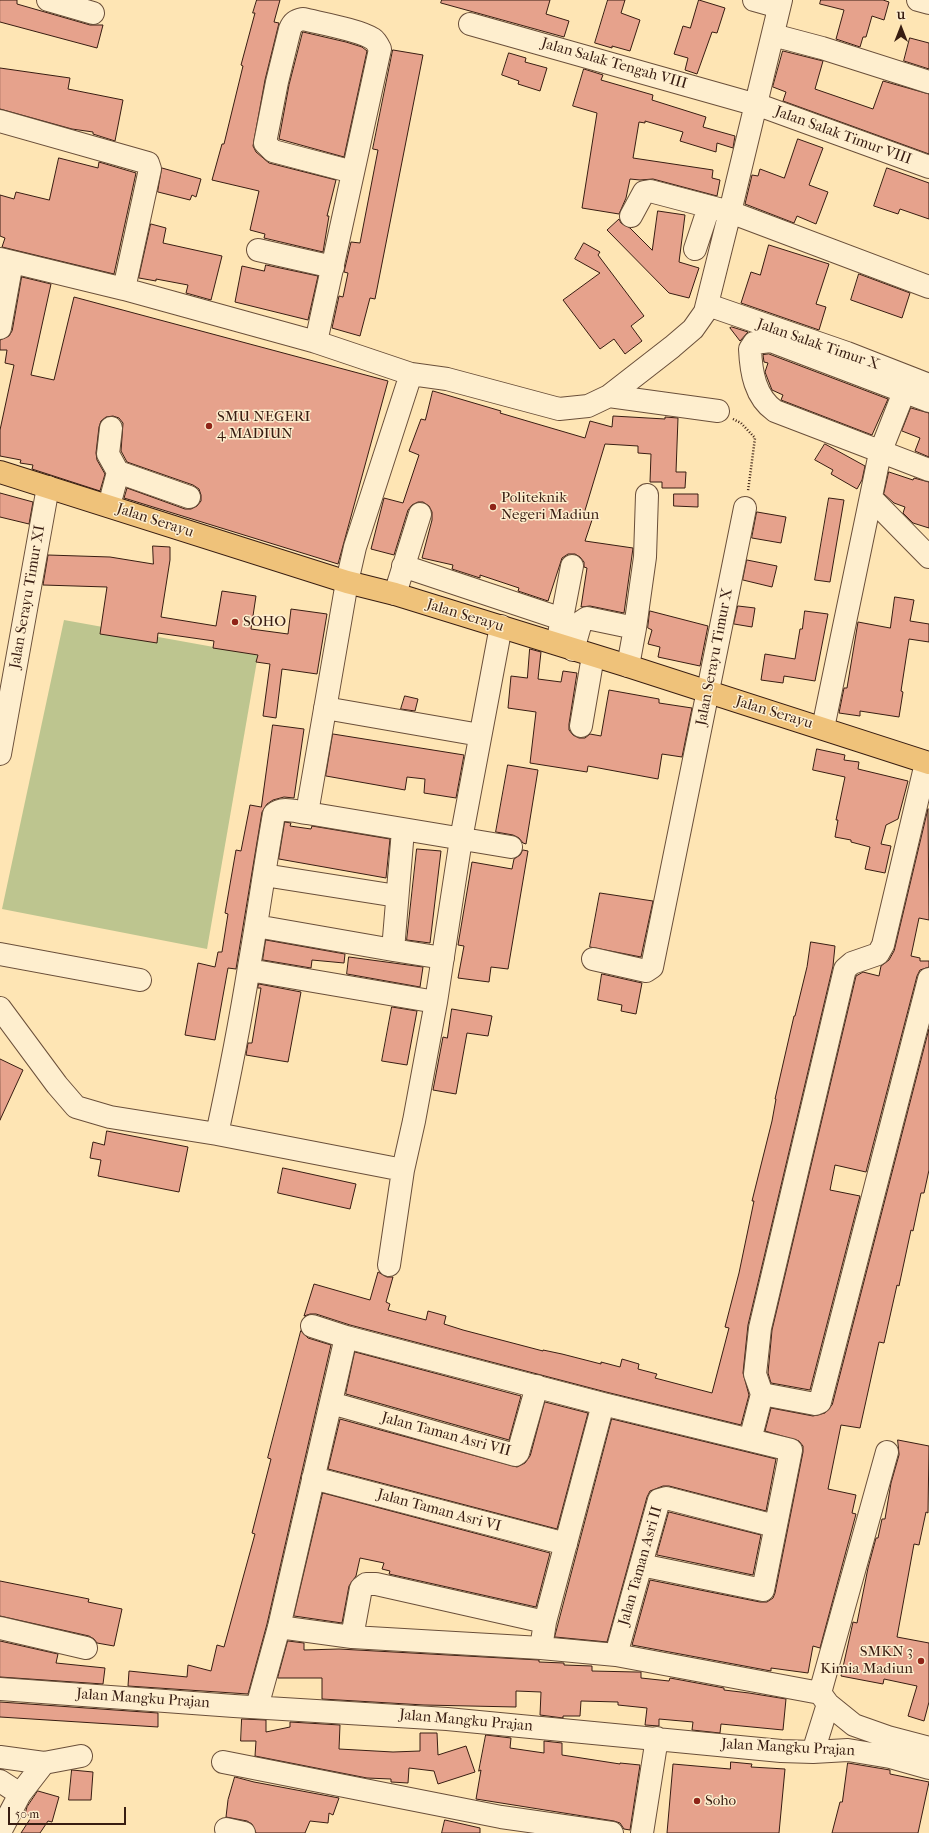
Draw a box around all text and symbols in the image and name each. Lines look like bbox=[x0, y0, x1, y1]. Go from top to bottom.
north arrow bbox=[881, 8, 921, 48]
text: U bbox=[897, 9, 905, 22]
street label: Jalan Salak Tengah VIII bbox=[539, 35, 689, 93]
street label: Jalan Salak Timur VIII bbox=[772, 103, 914, 169]
street label: Jalan Salak Timur X bbox=[754, 316, 882, 374]
place label: SMU NEGERI 4 MADIUN bbox=[217, 408, 310, 443]
marker: SMU NEGERI 4 MADIUN bbox=[204, 421, 214, 431]
place label: Politeknik Negeri Madiun bbox=[501, 489, 599, 524]
street label: Jalan Serayu bbox=[114, 500, 196, 542]
marker: Politeknik Negeri Madiun bbox=[488, 502, 498, 512]
street label: Jalan Serayu Timur XI bbox=[7, 524, 49, 670]
street label: Jalan Serayu Timur X bbox=[693, 587, 737, 727]
street label: Jalan Serayu bbox=[424, 596, 506, 636]
place label: SOHO bbox=[243, 613, 286, 631]
marker: SOHO bbox=[230, 617, 240, 627]
street label: Jalan Serayu bbox=[733, 693, 815, 733]
street label: Jalan Taman Asri VII bbox=[379, 1409, 513, 1461]
street label: Jalan Taman Asri VI bbox=[375, 1486, 503, 1536]
street label: Jalan Taman Asri II bbox=[615, 1504, 667, 1628]
place label: SMKN 3 Kimia Madiun bbox=[820, 1643, 913, 1678]
marker: SMKN 3 Kimia Madiun bbox=[916, 1656, 926, 1666]
street label: Jalan Mangku Prajan bbox=[76, 1685, 210, 1713]
street label: Jalan Mangku Prajan bbox=[399, 1706, 533, 1736]
street label: Jalan Mangku Prajan bbox=[721, 1736, 855, 1760]
place label: Soho bbox=[705, 1792, 736, 1810]
marker: Soho bbox=[692, 1796, 702, 1806]
scale bar bbox=[10, 1799, 128, 1825]
text: 50 m bbox=[15, 1807, 39, 1821]

